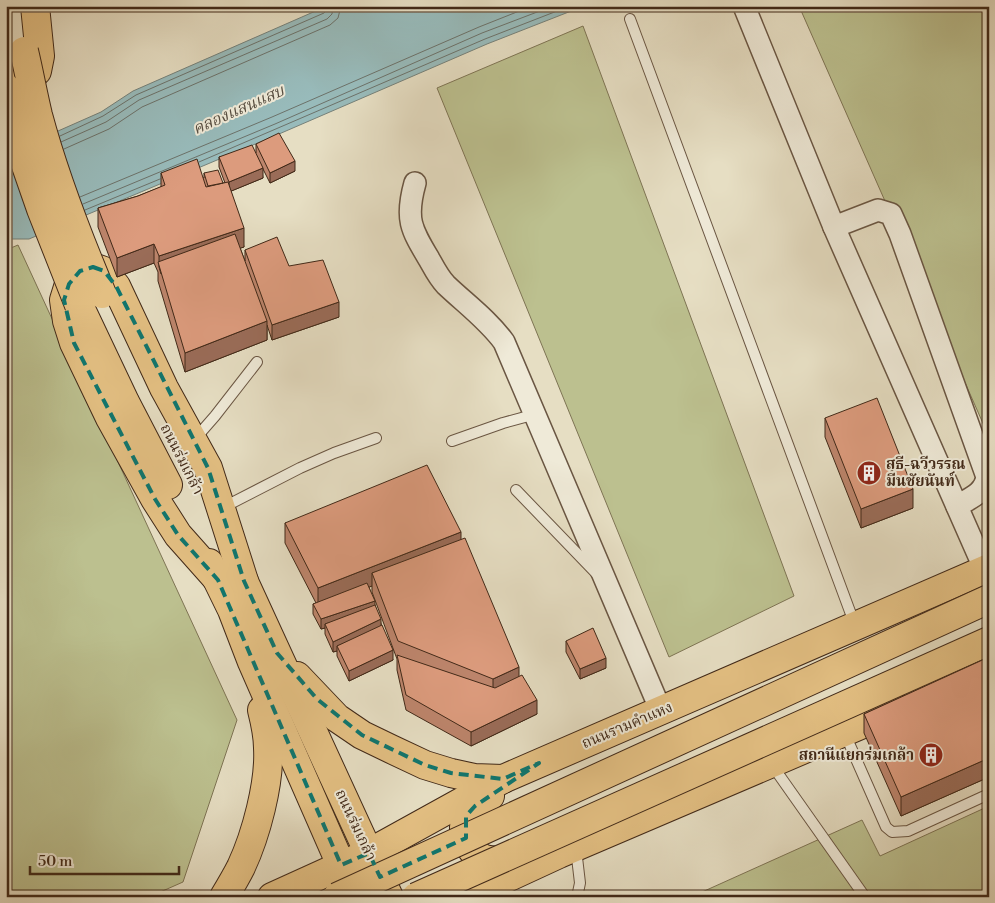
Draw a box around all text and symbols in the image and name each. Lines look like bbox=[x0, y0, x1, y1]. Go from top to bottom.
water label: คลองแสนแสบ bbox=[190, 80, 288, 139]
street label: ถนนร่มเกล้า bbox=[156, 421, 207, 498]
place label: สุธี-ฉวีวรรณ มีนชัยนันท์ bbox=[886, 455, 966, 491]
building icon: สุธี-ฉวีวรรณ มีนชัยนันท์ bbox=[856, 460, 882, 486]
street label: ถนนรามคำแหง bbox=[579, 698, 676, 753]
building icon: สถานีแยกร่มเกล้า bbox=[918, 742, 944, 768]
place label: สถานีแยกร่มเกล้า bbox=[799, 746, 914, 765]
street label: ถนนร่มเกล้า bbox=[331, 786, 380, 864]
scale bar bbox=[30, 843, 179, 875]
text: 50 m bbox=[38, 852, 72, 871]

